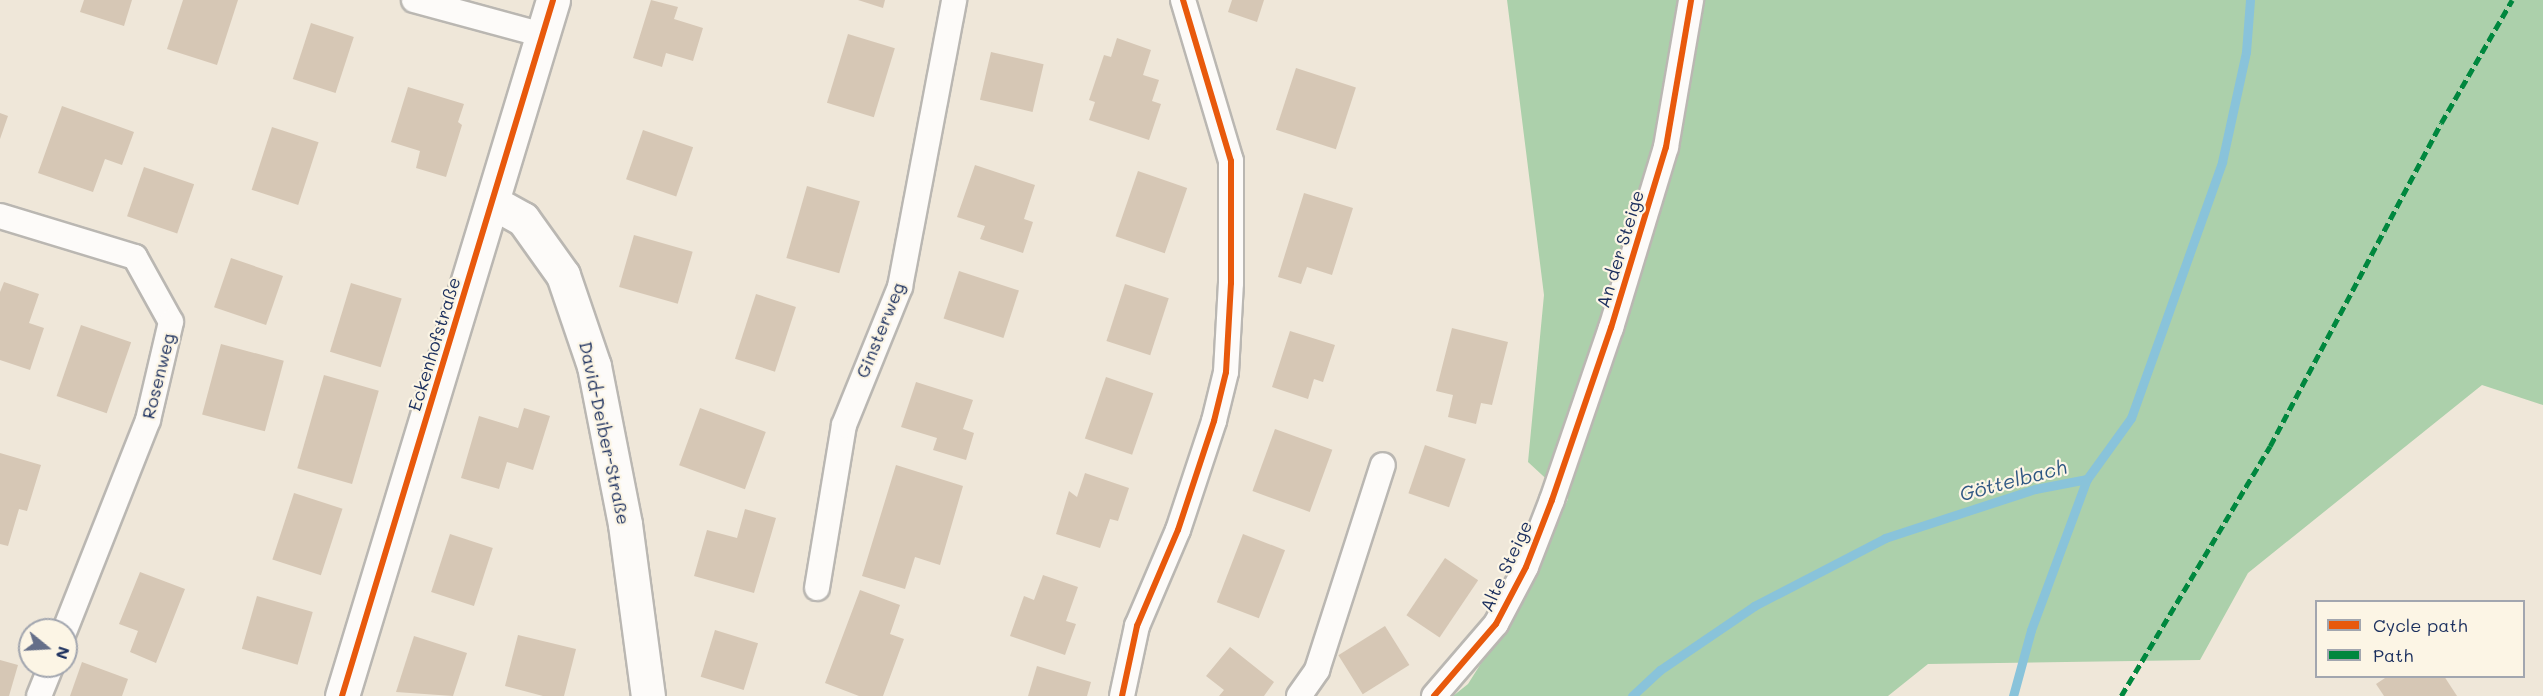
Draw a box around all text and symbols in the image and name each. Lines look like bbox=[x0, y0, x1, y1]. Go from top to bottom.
street label: An der Steige bbox=[1592, 188, 1648, 310]
street label: Eckenhofstraße bbox=[403, 274, 465, 414]
street label: Ginsterweg bbox=[851, 279, 909, 381]
street label: Rosenweg bbox=[137, 331, 179, 421]
street label: David-Deiber-Straße bbox=[575, 339, 635, 527]
water label: Göttelbach bbox=[1957, 454, 2069, 506]
street label: Alte Steige bbox=[1475, 517, 1537, 615]
legend bbox=[2315, 600, 2525, 678]
text: Cycle path bbox=[2373, 613, 2468, 637]
north arrow bbox=[18, 618, 78, 678]
text: Path bbox=[2373, 643, 2413, 667]
text: N bbox=[52, 644, 76, 662]

